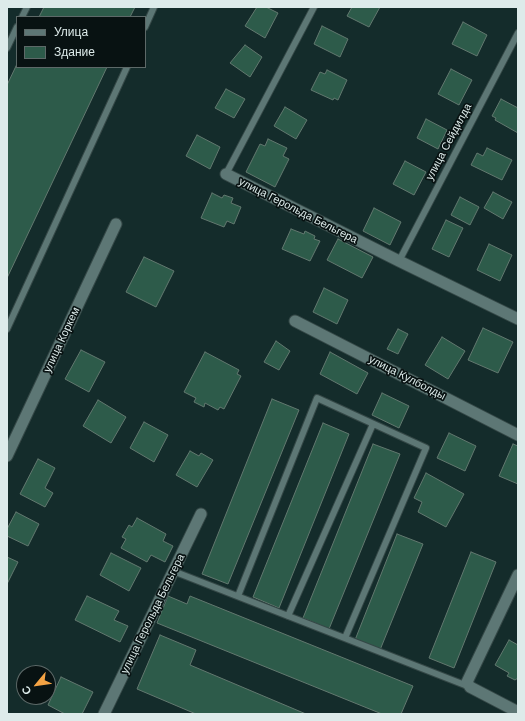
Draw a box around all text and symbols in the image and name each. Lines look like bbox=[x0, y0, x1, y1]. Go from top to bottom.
legend bbox=[16, 16, 146, 68]
text: Улица bbox=[54, 25, 88, 39]
text: Здание bbox=[54, 45, 95, 59]
street label: улица Сейдилда bbox=[423, 101, 475, 183]
street label: улица Герольда Бельгера bbox=[236, 175, 360, 247]
street label: улица Коркем bbox=[41, 305, 83, 375]
street label: улица Кулболды bbox=[366, 353, 448, 403]
street label: улица Герольда Бельгера bbox=[118, 552, 188, 676]
north arrow bbox=[16, 665, 56, 705]
text: С bbox=[19, 684, 34, 697]

